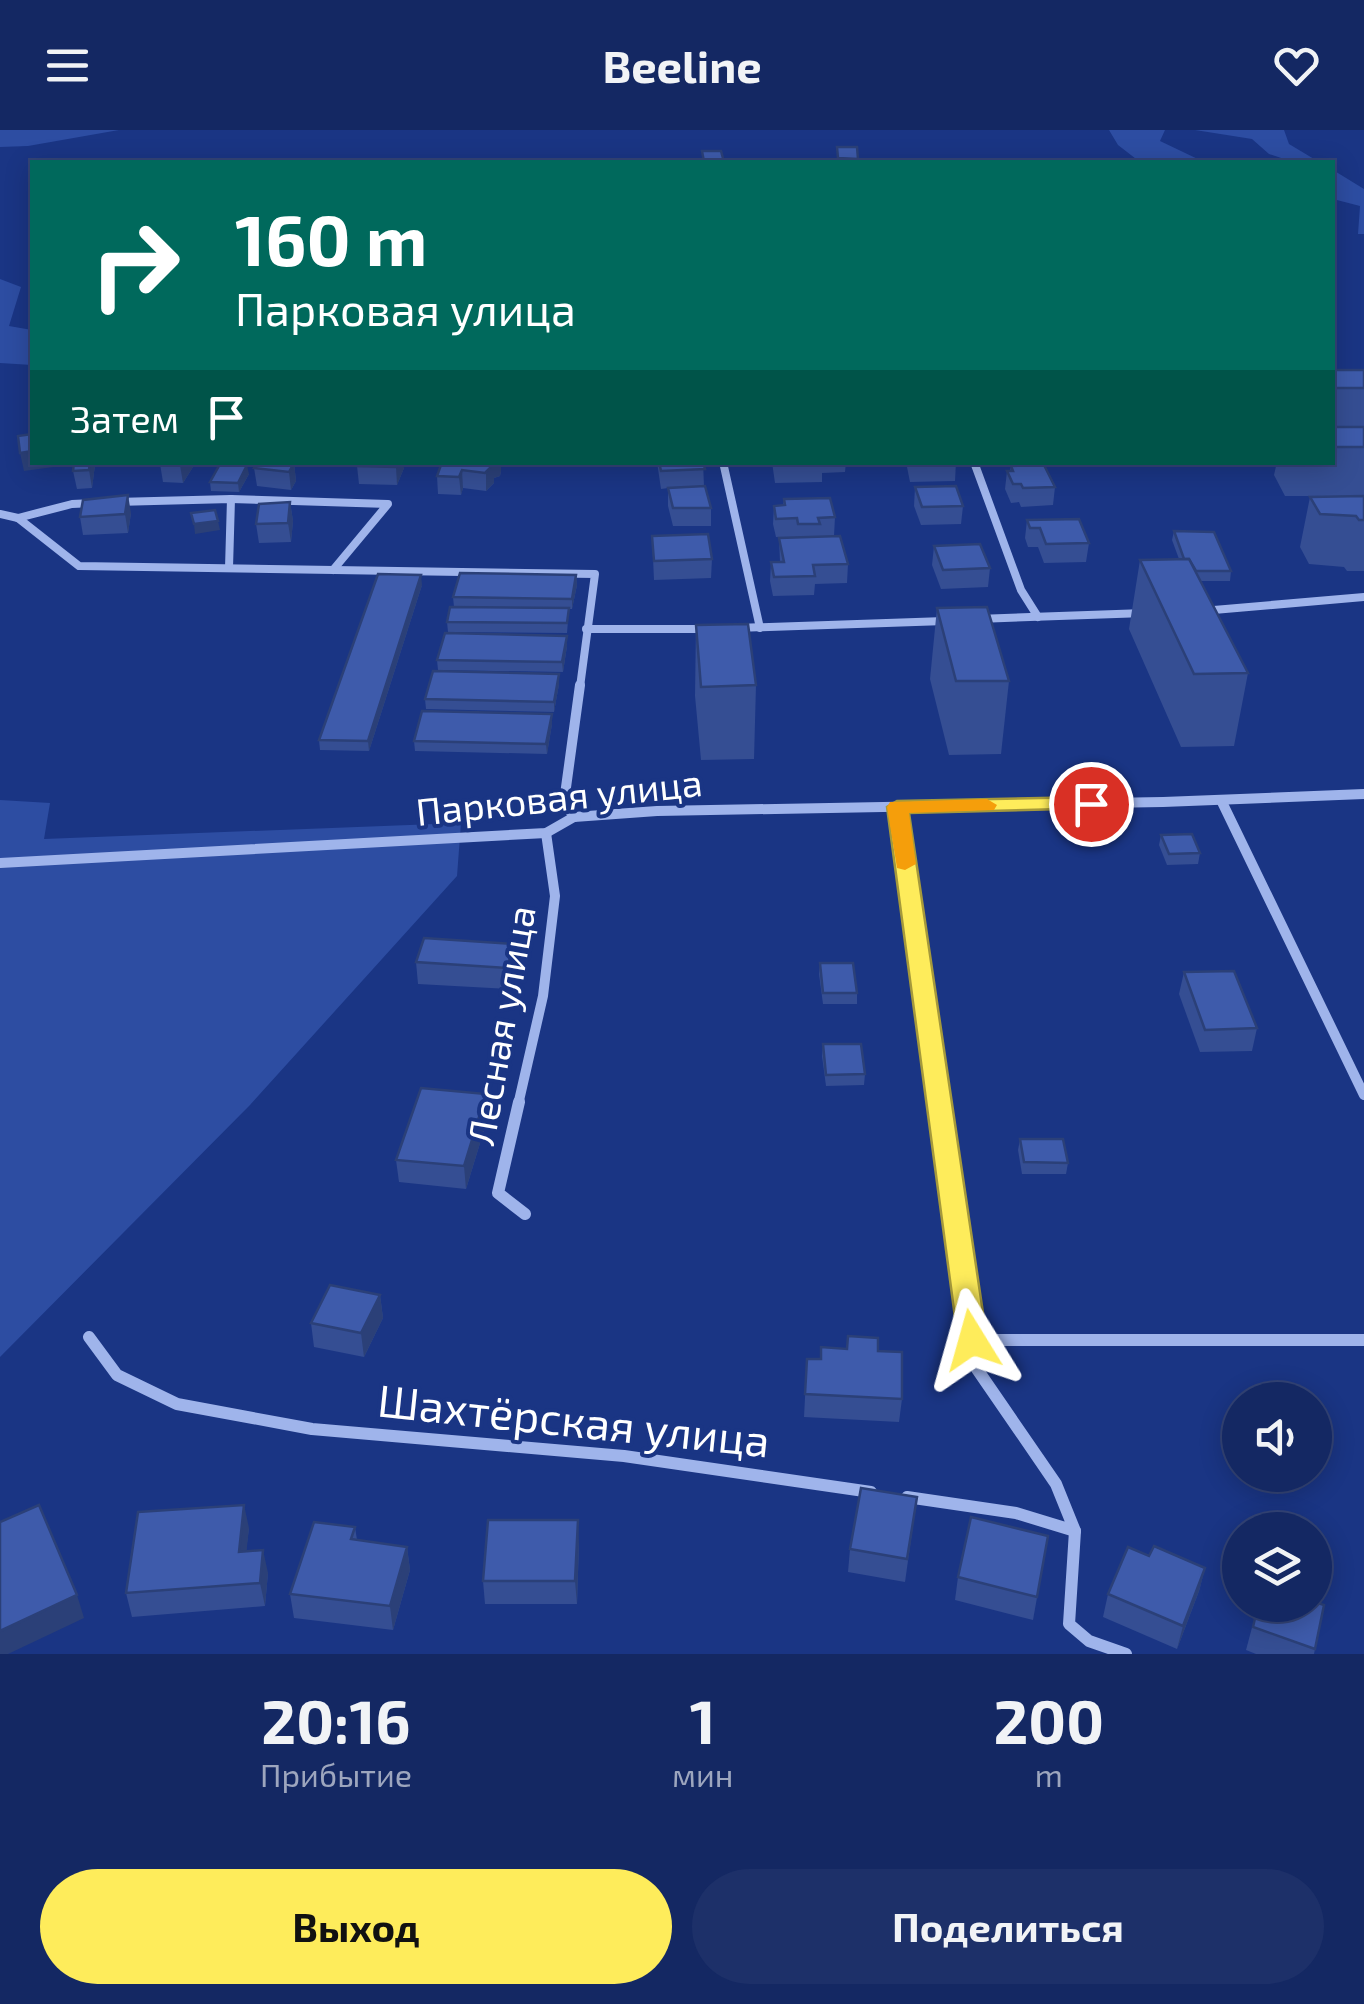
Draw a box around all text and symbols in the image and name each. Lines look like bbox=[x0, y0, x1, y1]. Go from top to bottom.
icon: menu bbox=[40, 38, 95, 93]
text: Beeline bbox=[602, 38, 762, 92]
icon: heart bbox=[1269, 38, 1324, 93]
text: 160 m bbox=[235, 196, 428, 280]
icon: right bbox=[70, 200, 200, 330]
text: Парковая улица bbox=[235, 281, 576, 335]
icon: arrive bbox=[199, 390, 254, 445]
text: Затем bbox=[70, 395, 179, 441]
street label: Парковая улица bbox=[414, 758, 704, 834]
pin bbox=[1049, 762, 1134, 847]
icon: arrive bbox=[1064, 777, 1119, 832]
street label: Лесная улица bbox=[456, 902, 544, 1148]
position arrow bbox=[920, 1288, 1024, 1392]
street label: Шахтёрская улица bbox=[375, 1372, 773, 1467]
map controls bbox=[1222, 1382, 1332, 1622]
button: sound bbox=[1222, 1382, 1332, 1492]
button: layers bbox=[1222, 1512, 1332, 1622]
text: 20:16 bbox=[261, 1684, 411, 1756]
text: 1 bbox=[690, 1684, 716, 1756]
text: 200 bbox=[993, 1684, 1104, 1756]
text: Прибытие bbox=[260, 1755, 412, 1793]
text: мин bbox=[672, 1755, 733, 1793]
text: m bbox=[1035, 1755, 1063, 1793]
button: Выход bbox=[40, 1869, 672, 1984]
button: Поделиться bbox=[692, 1869, 1324, 1984]

